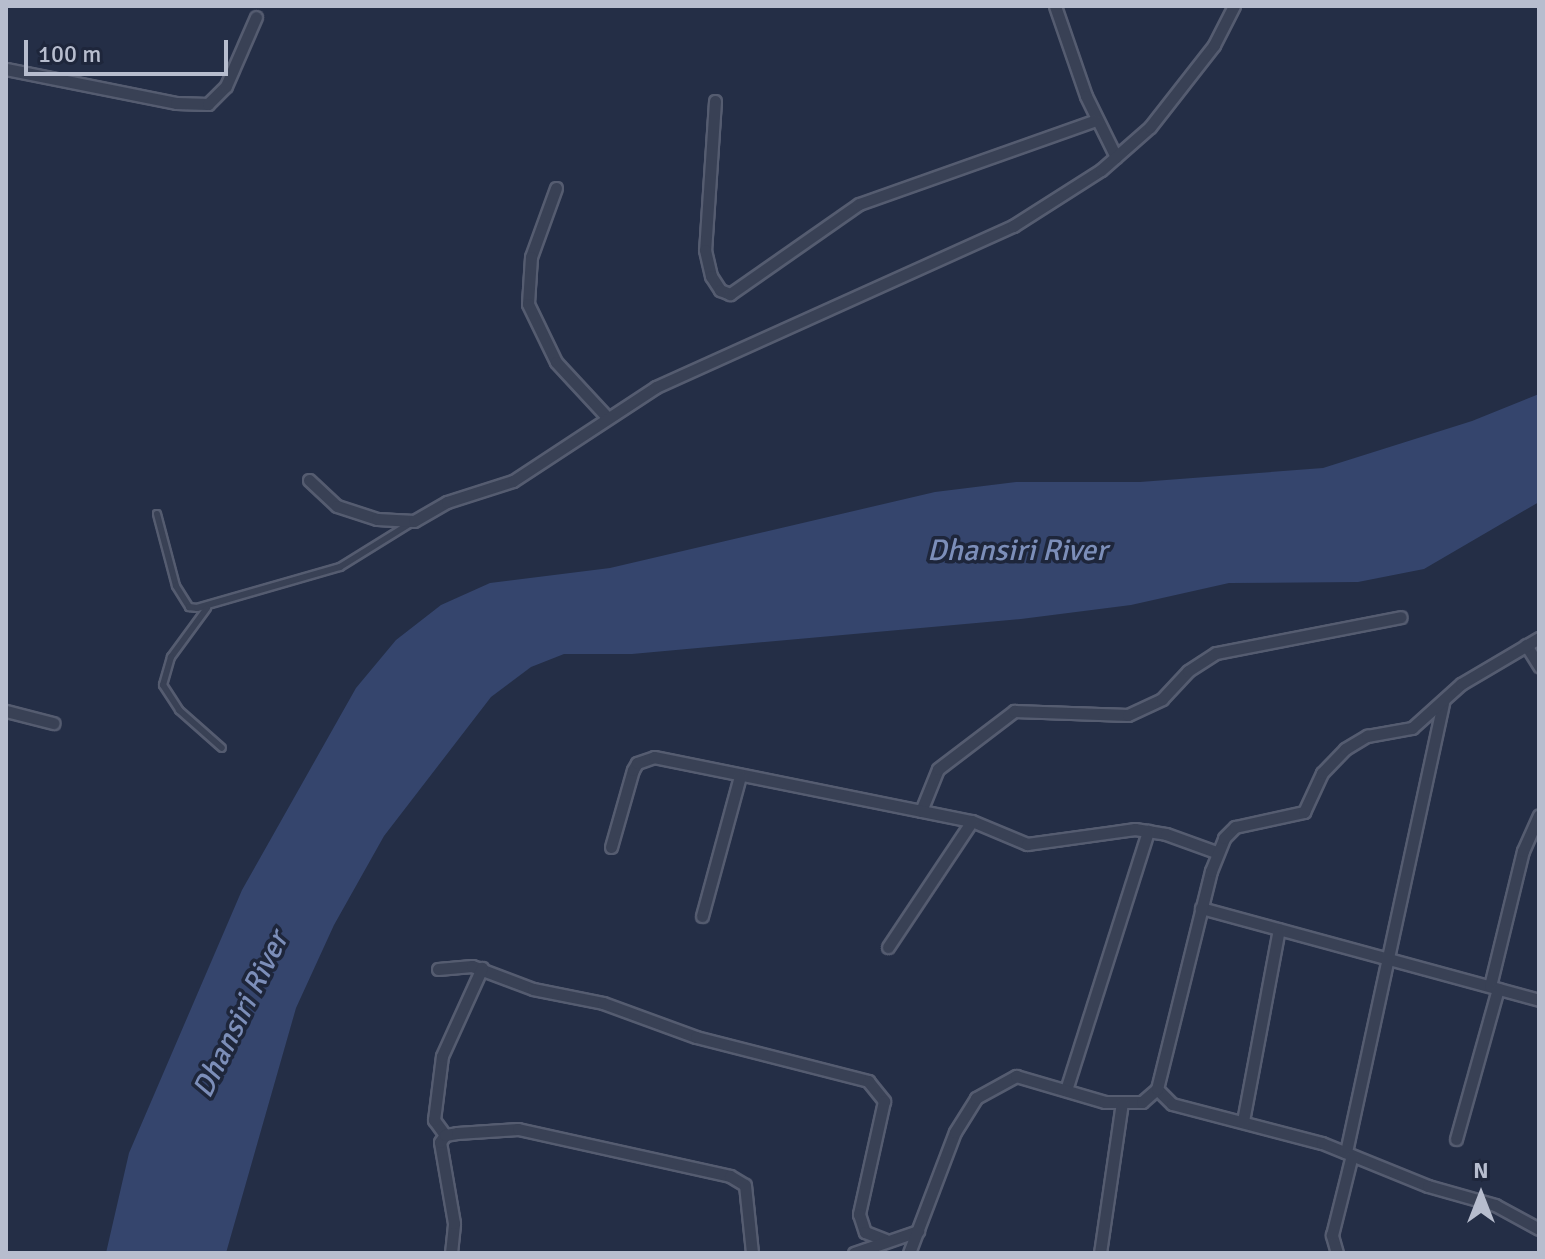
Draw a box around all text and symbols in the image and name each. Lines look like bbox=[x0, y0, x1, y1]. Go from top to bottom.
scale bar bbox=[28, 24, 232, 74]
text: 100 m bbox=[38, 39, 101, 69]
water label: Dhansiri River bbox=[927, 533, 1107, 569]
water label: Dhansiri River bbox=[185, 926, 297, 1104]
north arrow bbox=[1441, 1155, 1521, 1235]
text: N bbox=[1473, 1157, 1489, 1184]

